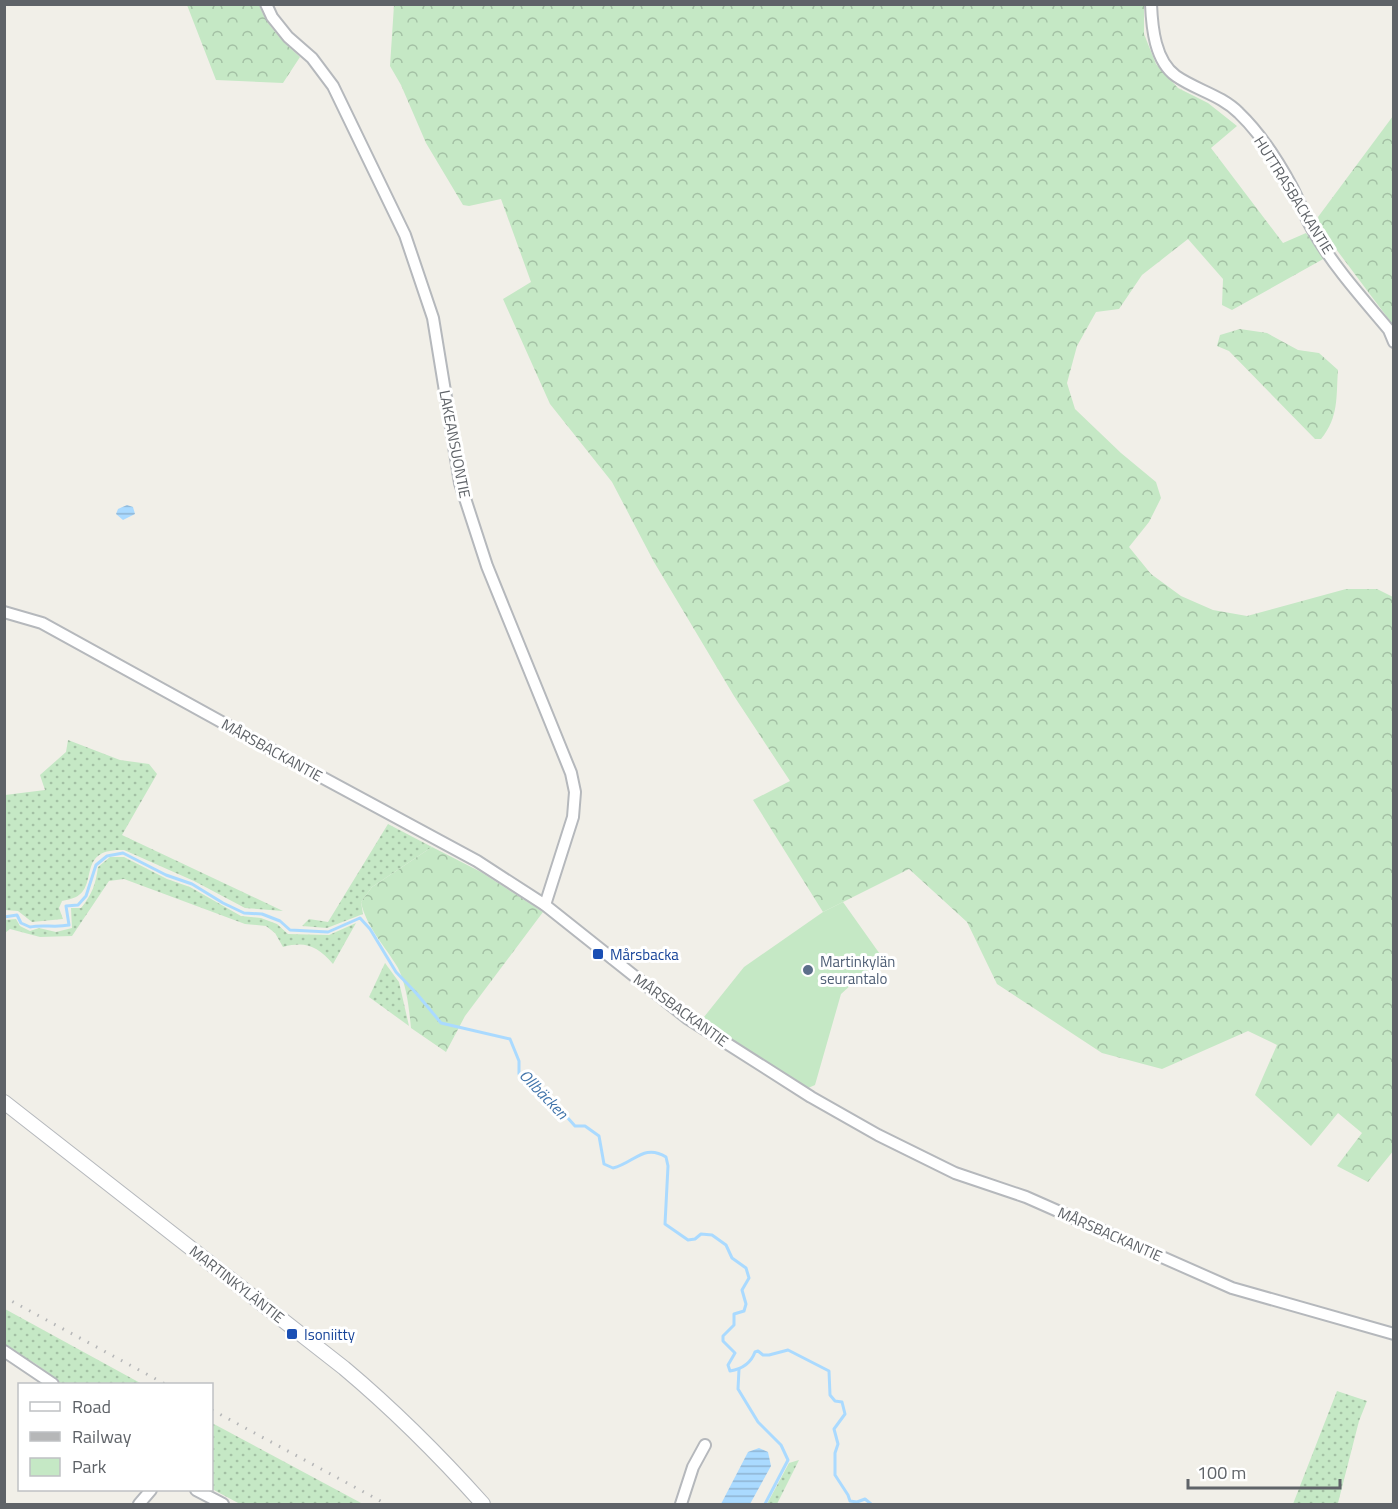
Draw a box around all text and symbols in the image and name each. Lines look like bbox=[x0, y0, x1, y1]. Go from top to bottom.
street label: HUTTRASBACKANTIE bbox=[1248, 132, 1340, 258]
street label: LAKEANSUONTIE bbox=[433, 388, 477, 500]
street label: MÅRSBACKANTIE bbox=[217, 713, 327, 787]
place label: Mårsbacka bbox=[610, 943, 679, 966]
marker: Mårsbacka bbox=[591, 947, 605, 961]
place label: Martinkylän seurantalo bbox=[820, 950, 895, 990]
marker: Martinkylän seurantalo bbox=[801, 963, 815, 977]
street label: MÅRSBACKANTIE bbox=[629, 968, 733, 1052]
water label: Ollbäcken bbox=[514, 1063, 575, 1125]
street label: MÅRSBACKANTIE bbox=[1054, 1201, 1166, 1267]
street label: MARTINKYLÄNTIE bbox=[185, 1240, 289, 1328]
place label: Isoniitty bbox=[304, 1323, 355, 1346]
marker: Isoniitty bbox=[285, 1327, 299, 1341]
legend bbox=[18, 1383, 213, 1491]
text: Road bbox=[72, 1393, 111, 1420]
text: Railway bbox=[72, 1423, 132, 1450]
scale bar bbox=[1188, 1452, 1340, 1490]
text: Park bbox=[72, 1453, 107, 1480]
text: 100 m bbox=[1197, 1459, 1246, 1486]

